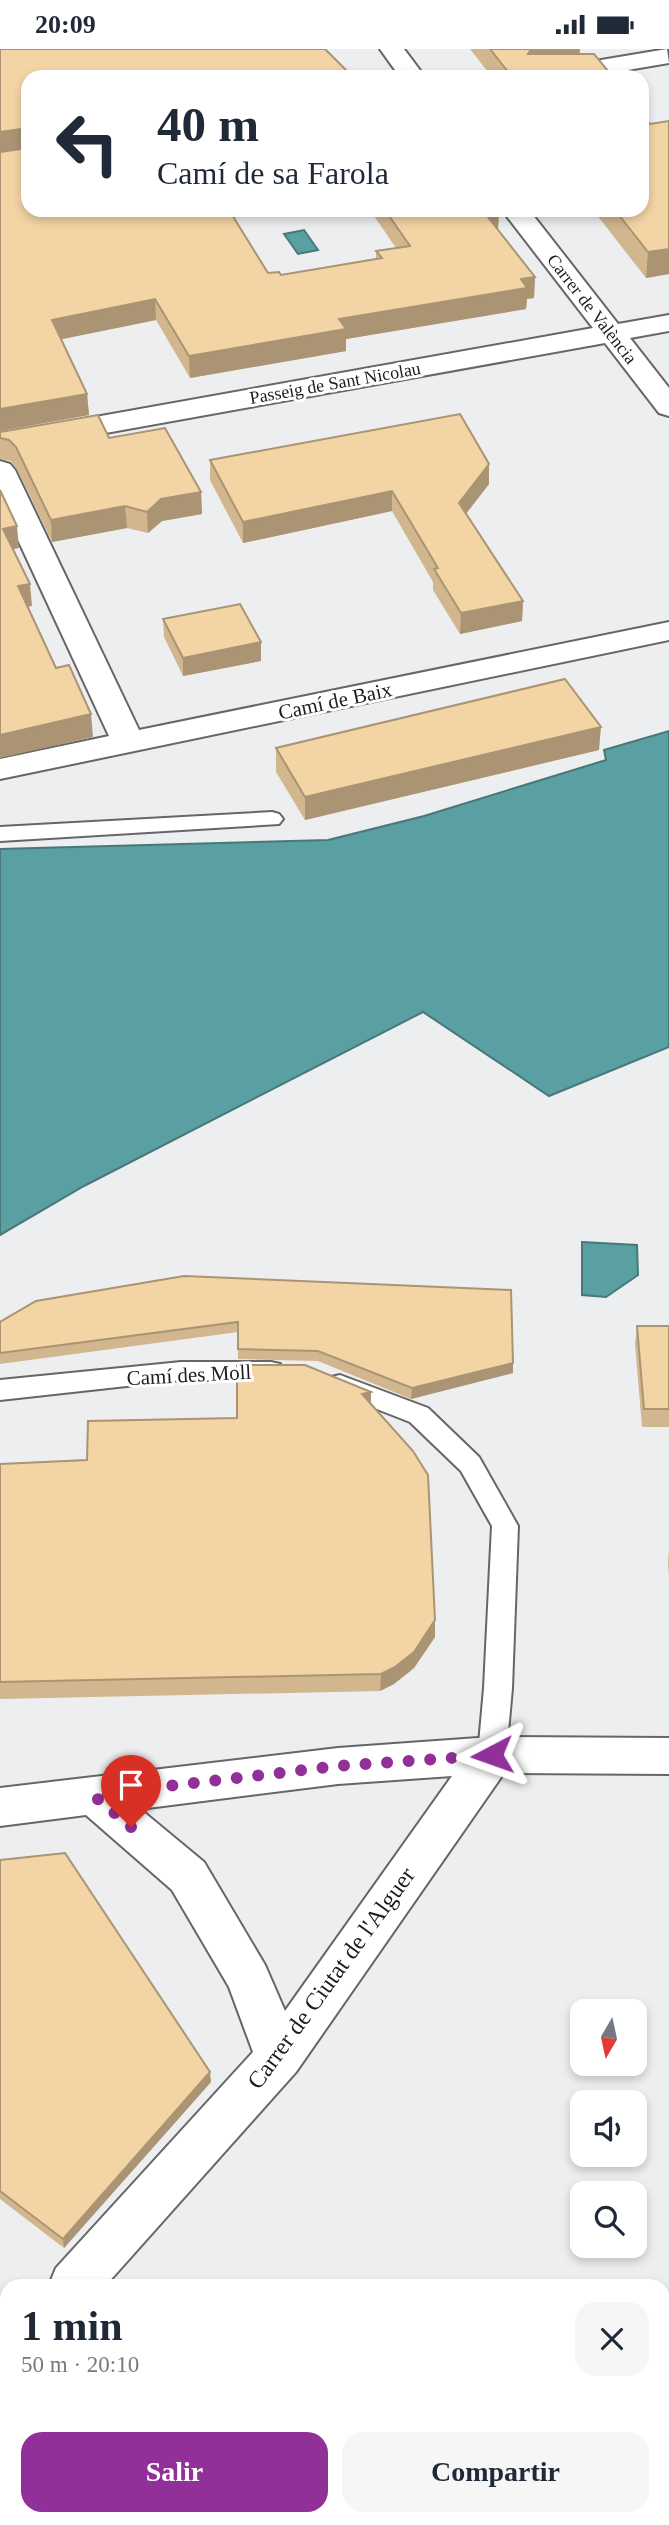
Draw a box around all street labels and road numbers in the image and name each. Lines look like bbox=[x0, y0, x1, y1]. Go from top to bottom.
street label: Carrer de València bbox=[543, 250, 641, 368]
street label: Passeig de Sant Nicolau bbox=[248, 358, 422, 408]
street label: Camí de Baix bbox=[276, 677, 394, 725]
street label: Camí des Moll bbox=[126, 1360, 252, 1390]
street label: Carrer de Ciutat de l'Alguer bbox=[242, 1862, 420, 2094]

